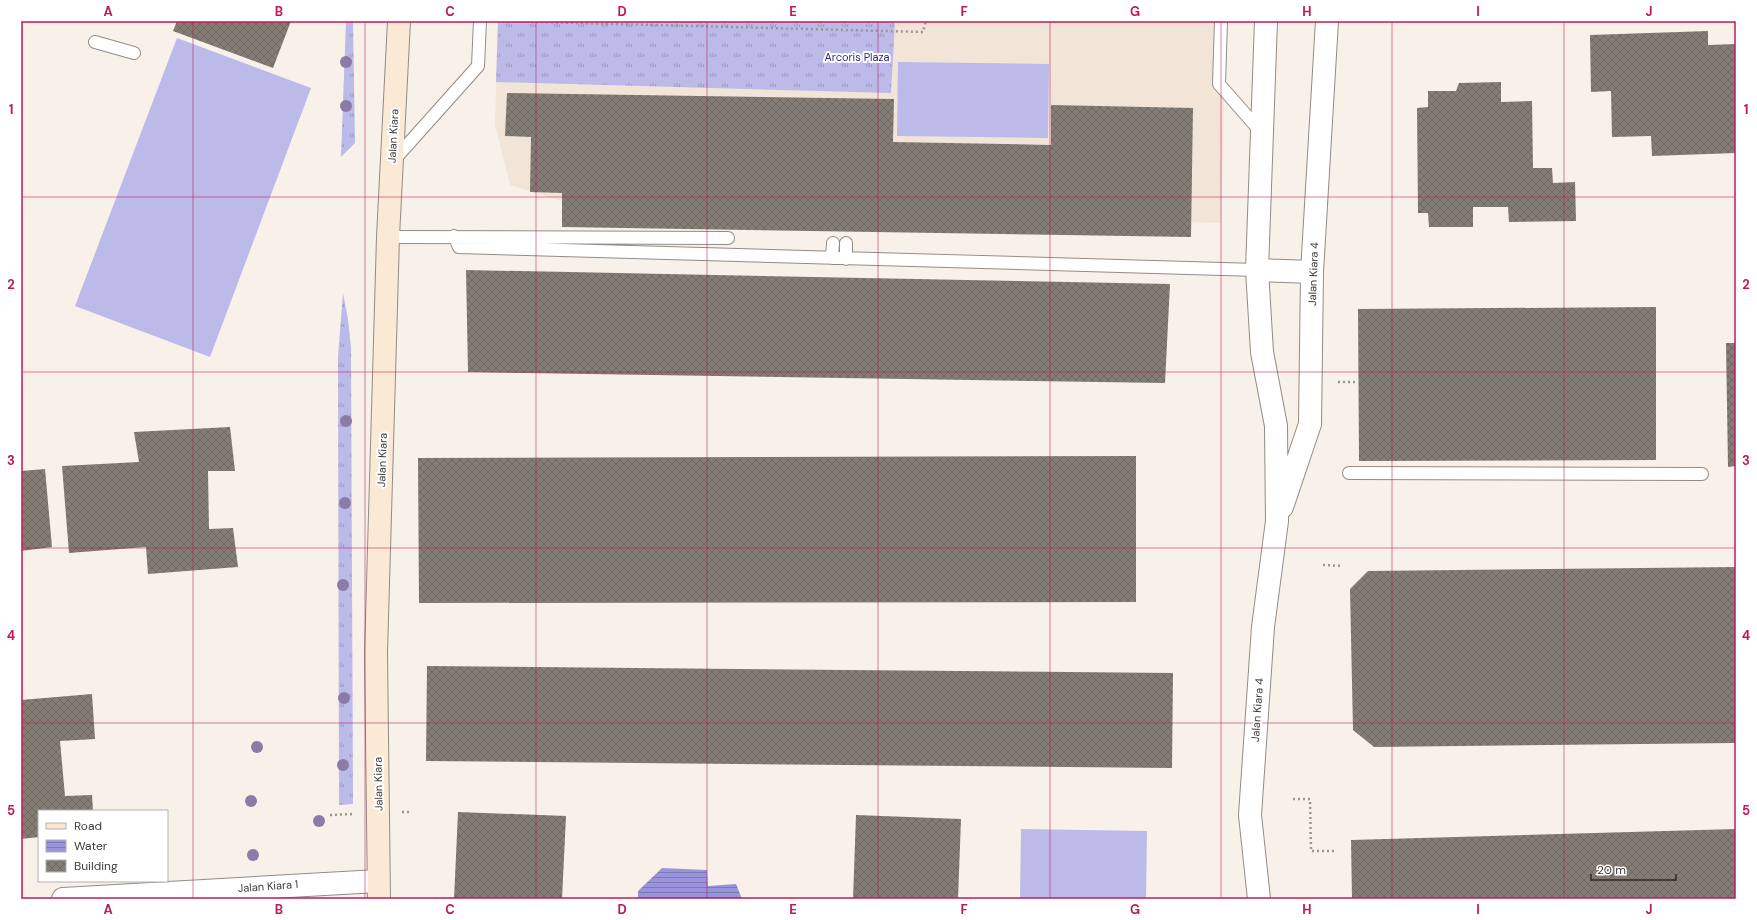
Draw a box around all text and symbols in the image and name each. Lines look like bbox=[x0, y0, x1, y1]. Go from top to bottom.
text: A bbox=[103, 3, 113, 20]
text: B bbox=[275, 3, 283, 20]
text: C bbox=[445, 3, 455, 20]
text: D bbox=[617, 3, 627, 20]
text: E bbox=[789, 3, 797, 20]
text: F bbox=[960, 3, 968, 20]
text: G bbox=[1130, 3, 1140, 20]
text: H bbox=[1302, 3, 1312, 20]
text: I bbox=[1476, 3, 1480, 20]
text: J bbox=[1645, 3, 1653, 20]
park label: Arcoris Plaza bbox=[825, 50, 890, 64]
text: 1 bbox=[9, 101, 13, 118]
text: 1 bbox=[1744, 101, 1748, 118]
street label: Jalan Kiara bbox=[385, 109, 401, 163]
street label: Jalan Kiara 4 bbox=[1305, 242, 1321, 306]
text: 2 bbox=[7, 276, 15, 293]
text: 2 bbox=[1742, 276, 1750, 293]
street label: Jalan Kiara bbox=[374, 433, 390, 487]
text: 3 bbox=[7, 452, 15, 469]
text: 3 bbox=[1742, 452, 1750, 469]
text: 4 bbox=[7, 627, 15, 644]
text: 4 bbox=[1742, 627, 1750, 644]
street label: Jalan Kiara 4 bbox=[1248, 677, 1266, 742]
street label: Jalan Kiara bbox=[371, 757, 385, 811]
text: 5 bbox=[7, 802, 15, 819]
text: 5 bbox=[1742, 802, 1750, 819]
legend bbox=[38, 810, 168, 882]
text: Road bbox=[74, 818, 102, 834]
text: Water bbox=[74, 838, 108, 854]
scale bar bbox=[1591, 856, 1676, 882]
text: Building bbox=[74, 858, 118, 874]
text: 20 m bbox=[1597, 862, 1626, 878]
street label: Jalan Kiara 1 bbox=[237, 877, 299, 895]
text: A bbox=[103, 901, 113, 918]
text: B bbox=[275, 901, 283, 918]
text: C bbox=[445, 901, 455, 918]
text: D bbox=[617, 901, 627, 918]
text: E bbox=[789, 901, 797, 918]
text: F bbox=[960, 901, 968, 918]
text: G bbox=[1130, 901, 1140, 918]
text: H bbox=[1302, 901, 1312, 918]
text: I bbox=[1476, 901, 1480, 918]
text: J bbox=[1645, 901, 1653, 918]

